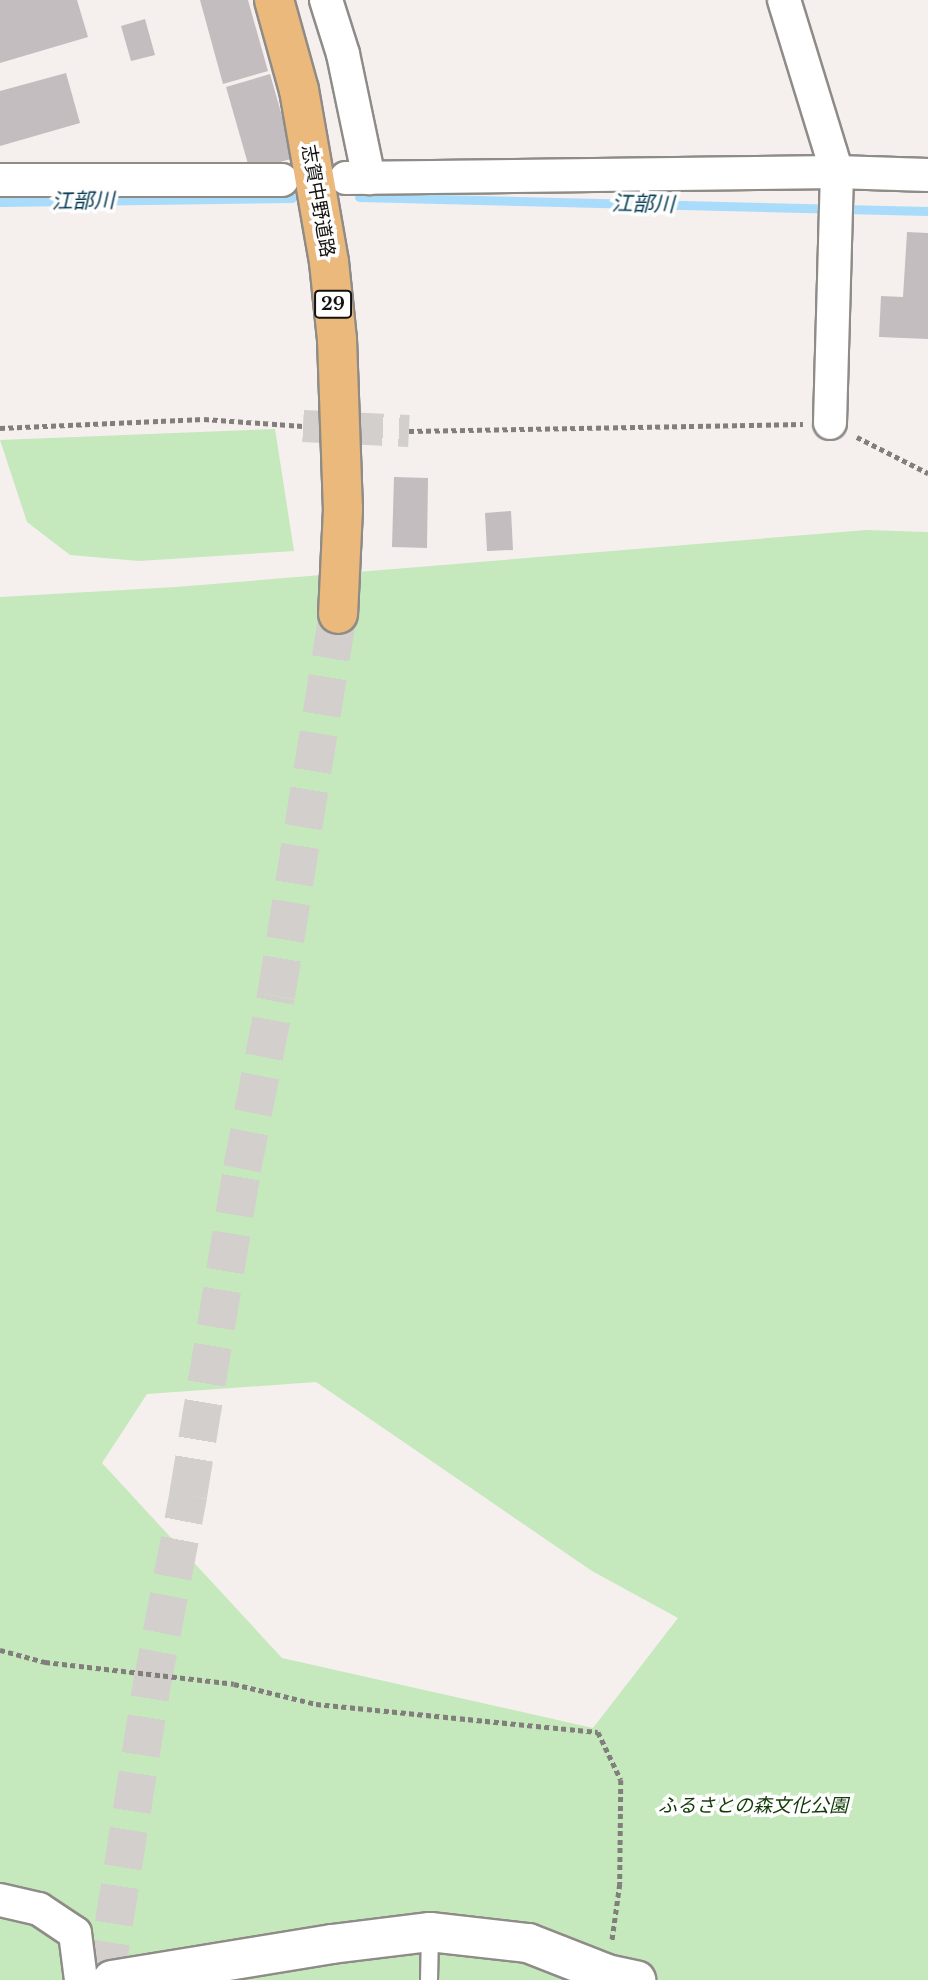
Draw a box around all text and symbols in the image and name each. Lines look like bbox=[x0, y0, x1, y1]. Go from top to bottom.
street label: 志賀中野道路 bbox=[297, 143, 339, 259]
water label: 江部川 bbox=[51, 188, 115, 214]
water label: 江部川 bbox=[611, 191, 675, 217]
road number: 29 bbox=[314, 290, 352, 318]
park label: ふるさとの森文化公園 bbox=[658, 1795, 848, 1817]

